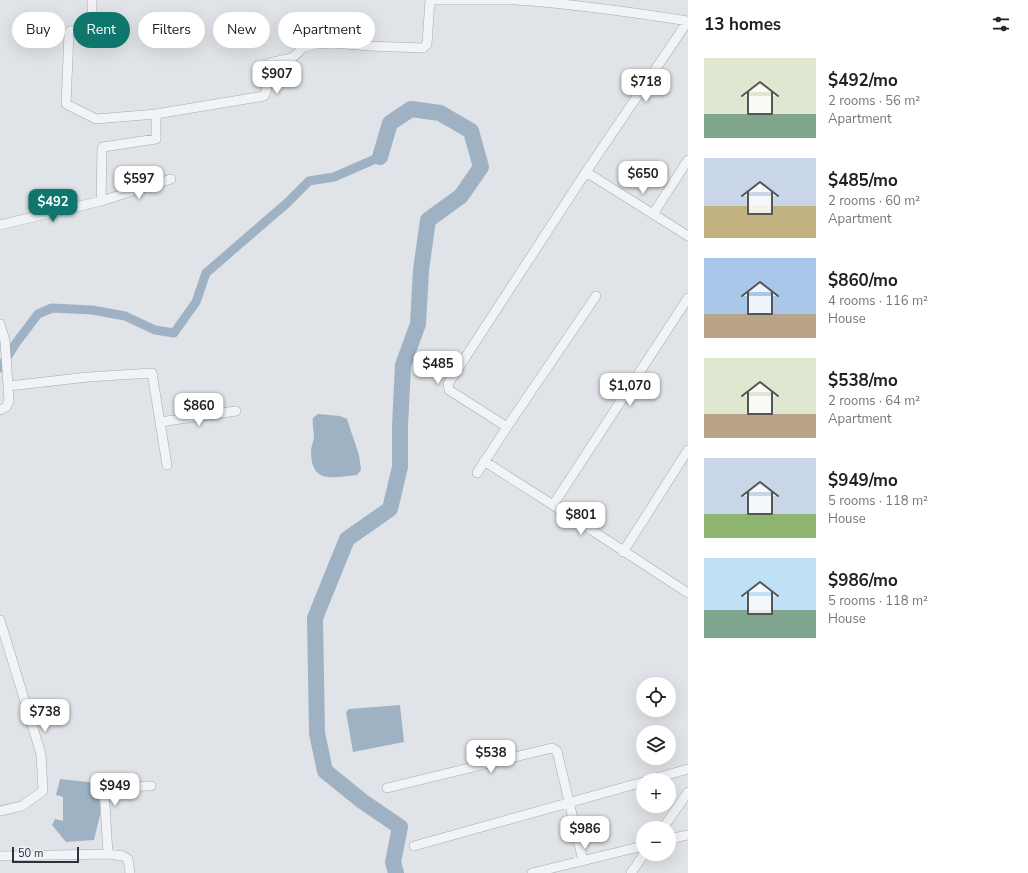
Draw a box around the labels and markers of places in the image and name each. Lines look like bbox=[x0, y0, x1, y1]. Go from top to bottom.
pin: $907 bbox=[253, 61, 301, 95]
pin: $718 bbox=[622, 69, 670, 103]
pin: $650 bbox=[619, 161, 667, 195]
pin: $597 bbox=[115, 166, 163, 200]
pin: $492 bbox=[29, 189, 77, 223]
pin: $485 bbox=[414, 351, 462, 385]
pin: $1,070 bbox=[597, 373, 663, 407]
pin: $860 bbox=[175, 393, 223, 427]
pin: $801 bbox=[557, 502, 605, 536]
pin: $738 bbox=[21, 699, 69, 733]
pin: $538 bbox=[467, 740, 515, 774]
pin: $949 bbox=[91, 773, 139, 807]
pin: $986 bbox=[561, 816, 609, 850]

